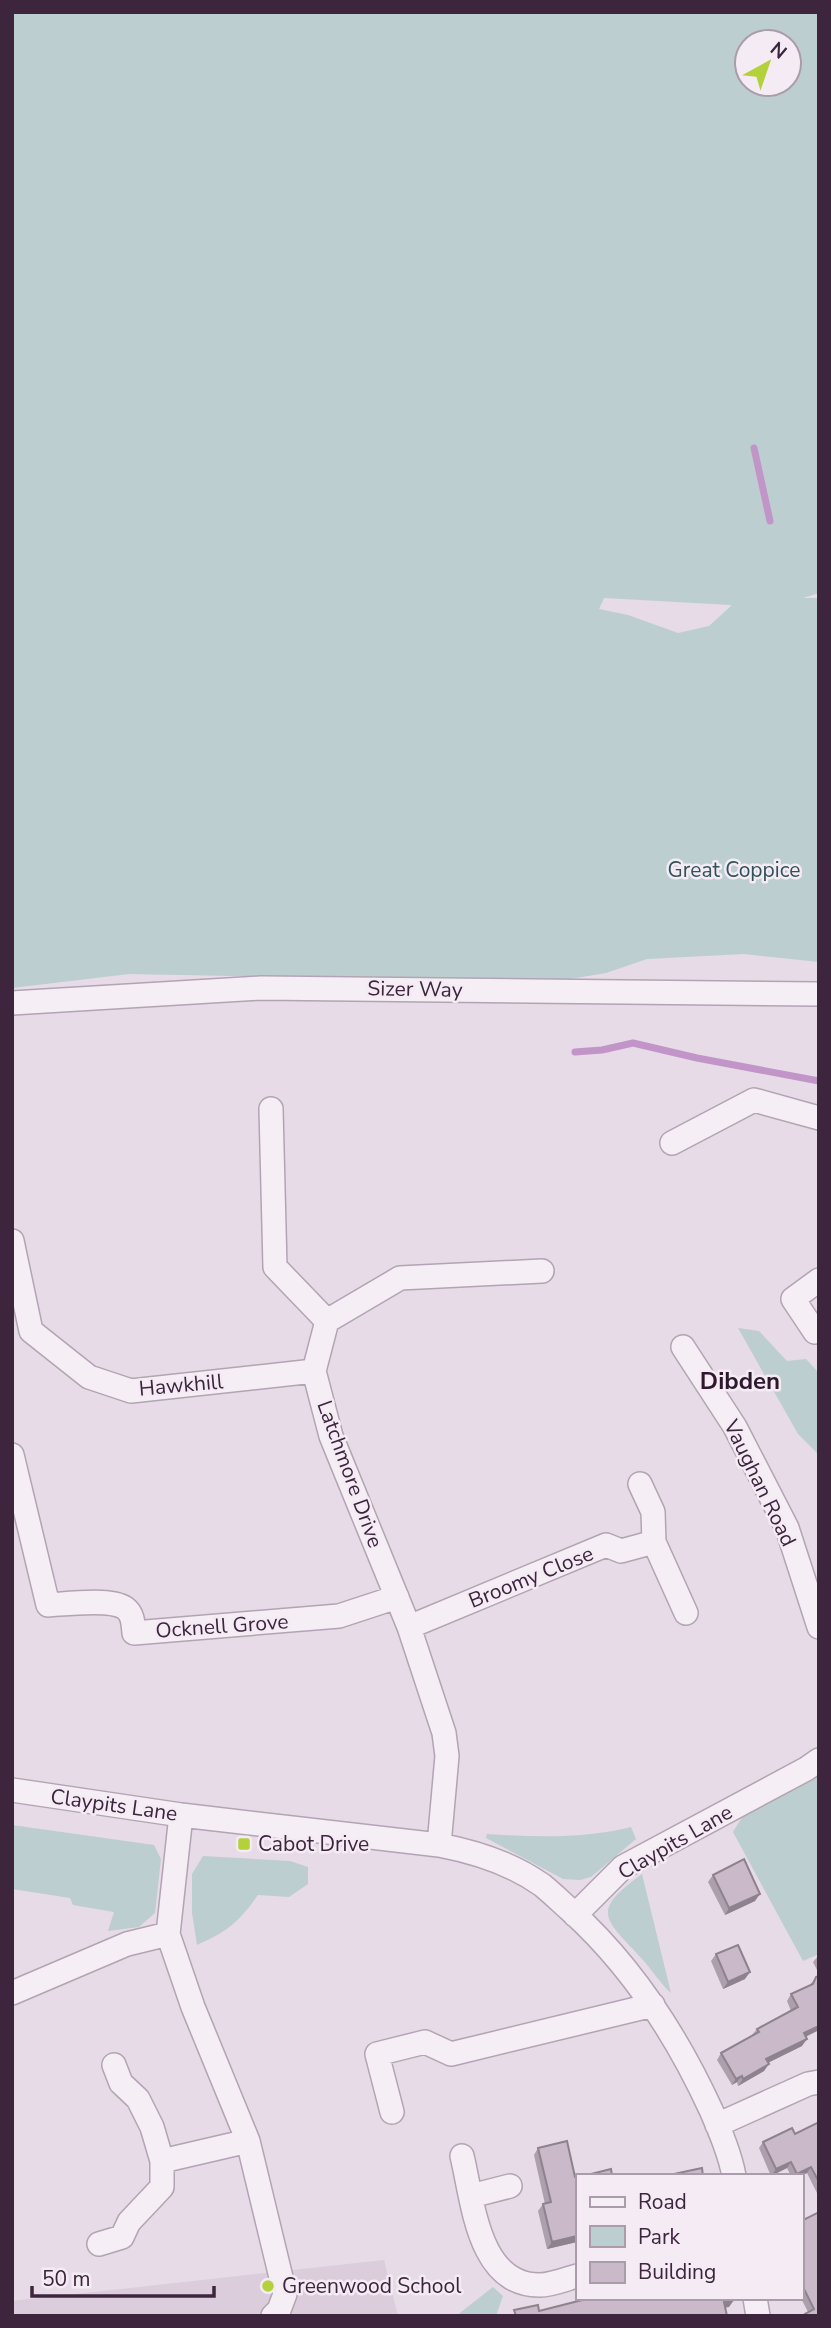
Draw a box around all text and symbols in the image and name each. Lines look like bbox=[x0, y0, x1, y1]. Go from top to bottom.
north arrow bbox=[733, 28, 803, 98]
text: N bbox=[764, 36, 792, 65]
park label: Great Coppice bbox=[668, 856, 800, 884]
street label: Sizer Way bbox=[367, 974, 463, 1004]
district label: Dibden bbox=[700, 1365, 780, 1397]
street label: Hawkhill bbox=[138, 1367, 225, 1403]
street label: Latchmore Drive bbox=[310, 1396, 390, 1552]
street label: Vaughan Road bbox=[717, 1414, 803, 1551]
street label: Broomy Close bbox=[464, 1539, 598, 1615]
street label: Ocknell Grove bbox=[155, 1607, 289, 1645]
street label: Claypits Lane bbox=[49, 1782, 179, 1828]
street label: Claypits Lane bbox=[613, 1798, 737, 1886]
place label: Cabot Drive bbox=[258, 1830, 369, 1858]
marker: Cabot Drive bbox=[236, 1836, 252, 1852]
legend bbox=[576, 2174, 803, 2300]
text: Road bbox=[638, 2188, 687, 2216]
text: Park bbox=[638, 2223, 680, 2251]
scale bar bbox=[32, 2254, 214, 2298]
text: Building bbox=[638, 2258, 716, 2286]
text: 50 m bbox=[42, 2265, 91, 2293]
place label: Greenwood School bbox=[282, 2272, 462, 2300]
marker: Greenwood School bbox=[260, 2278, 276, 2294]

